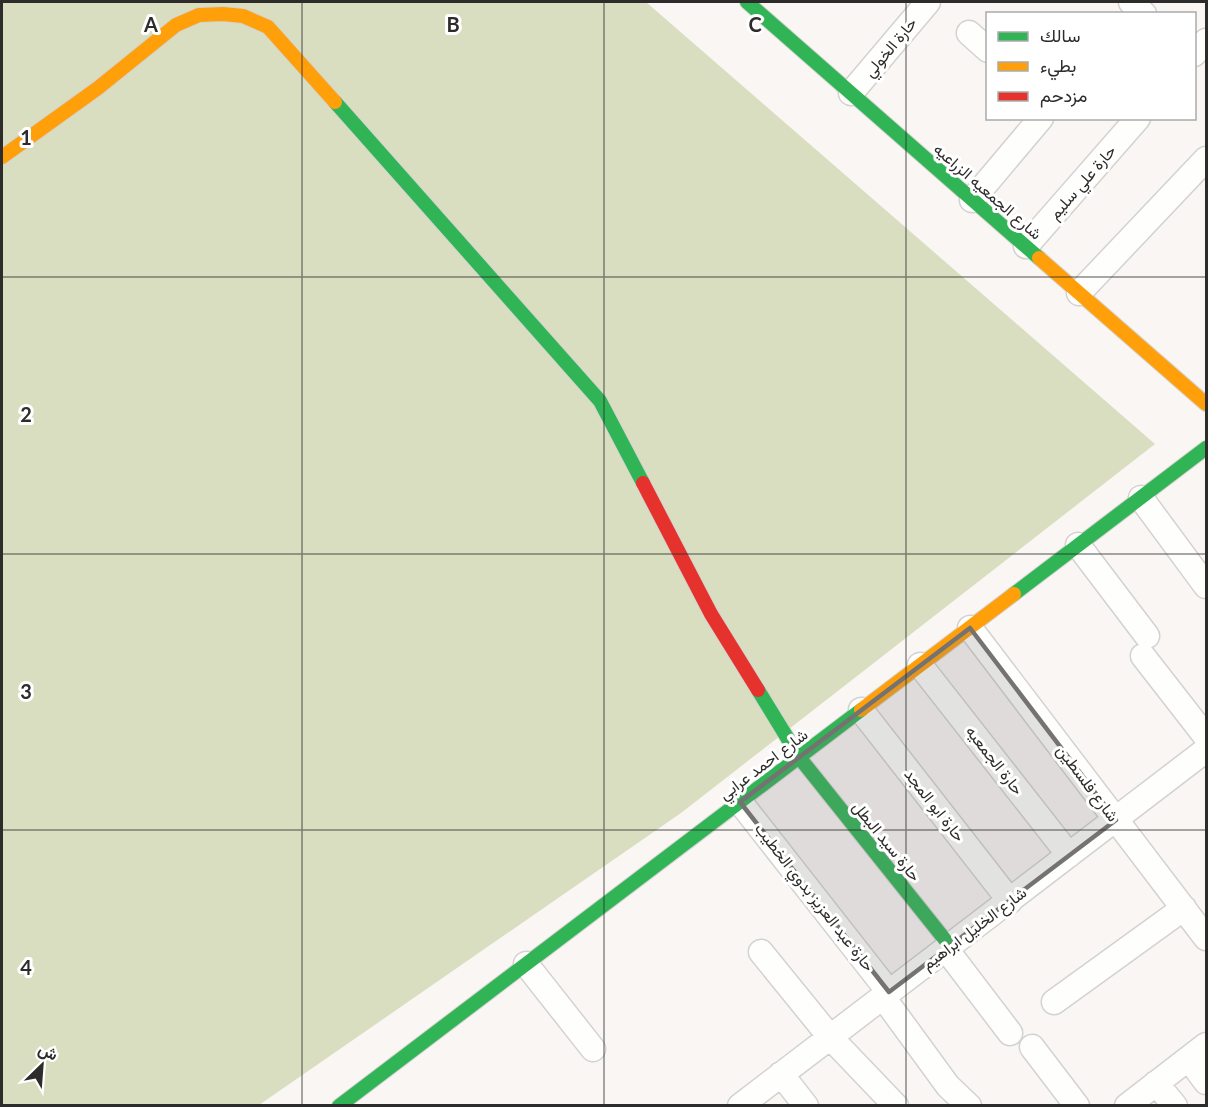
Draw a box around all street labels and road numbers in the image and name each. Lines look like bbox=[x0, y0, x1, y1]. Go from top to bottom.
street label: حارة الخولي bbox=[859, 13, 924, 84]
street label: شارع الجمعيه الزراعيه bbox=[928, 139, 1046, 245]
street label: حارة علي سليم bbox=[1044, 140, 1123, 226]
street label: حارة الجمعيه bbox=[961, 721, 1028, 799]
street label: شارع احمد عرابي bbox=[715, 724, 814, 807]
street label: شارع فلسطين bbox=[1051, 741, 1123, 827]
street label: حارة ابو المجد bbox=[899, 764, 970, 846]
street label: حارة سيد البطل bbox=[848, 797, 925, 886]
street label: حارة عبد العزيز بدوي الخطيب bbox=[748, 819, 879, 978]
street label: شارع الخليل ابراهيم bbox=[918, 882, 1032, 976]

